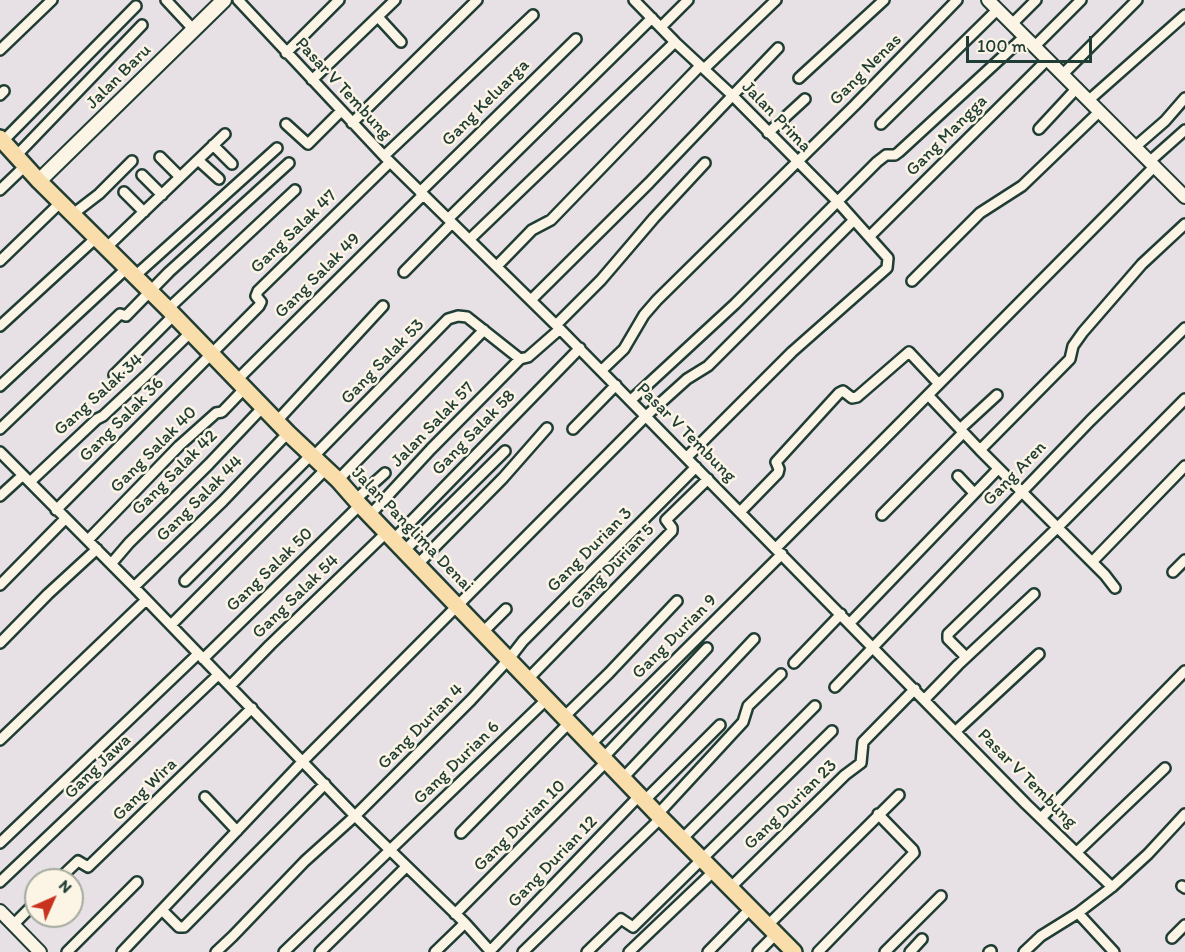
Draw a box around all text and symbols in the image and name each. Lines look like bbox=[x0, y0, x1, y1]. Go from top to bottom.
scale bar bbox=[969, 24, 1095, 62]
street label: Gang Nenas bbox=[826, 30, 906, 110]
street label: Pasar V Tembung bbox=[290, 33, 396, 145]
text: 100 m bbox=[977, 35, 1027, 57]
street label: Jalan Baru bbox=[82, 40, 156, 114]
street label: Gang Keluarga bbox=[438, 55, 534, 151]
street label: Jalan Prima bbox=[737, 77, 815, 157]
street label: Gang Mangga bbox=[902, 91, 992, 181]
street label: Gang Salak 47 bbox=[246, 185, 342, 279]
street label: Gang Salak 49 bbox=[271, 229, 365, 323]
street label: Gang Salak 53 bbox=[337, 315, 429, 409]
street label: Gang Salak 34 bbox=[50, 349, 148, 441]
street label: Gang Salak 36 bbox=[75, 373, 169, 467]
street label: Jalan Salak 57 bbox=[387, 378, 479, 472]
street label: Pasar V Tembung bbox=[632, 379, 740, 487]
street label: Gang Salak 58 bbox=[428, 386, 520, 480]
street label: Gang Salak 40 bbox=[106, 402, 202, 498]
street label: Gang Salak 42 bbox=[128, 426, 222, 520]
street label: Gang Aren bbox=[979, 437, 1051, 511]
street label: Gang Salak 44 bbox=[152, 451, 248, 547]
street label: Jalan Panglima Denai bbox=[347, 463, 477, 597]
street label: Gang Durian 3 bbox=[543, 503, 637, 597]
street label: Gang Durian 5 bbox=[567, 519, 659, 615]
street label: Gang Salak 50 bbox=[222, 523, 318, 617]
street label: Gang Salak 54 bbox=[248, 550, 344, 644]
street label: Gang Durian 9 bbox=[628, 590, 722, 684]
street label: Gang Durian 4 bbox=[374, 680, 468, 774]
street label: Gang Durian 6 bbox=[409, 717, 505, 809]
street label: Pasar V Tembung bbox=[973, 725, 1081, 833]
street label: Gang Jawa bbox=[60, 730, 136, 804]
street label: Gang Wira bbox=[108, 754, 182, 826]
street label: Gang Durian 23 bbox=[740, 755, 842, 855]
street label: Gang Durian 10 bbox=[470, 776, 570, 876]
street label: Gang Durian 12 bbox=[504, 811, 602, 913]
north arrow bbox=[24, 868, 84, 928]
text: N bbox=[55, 876, 76, 897]

